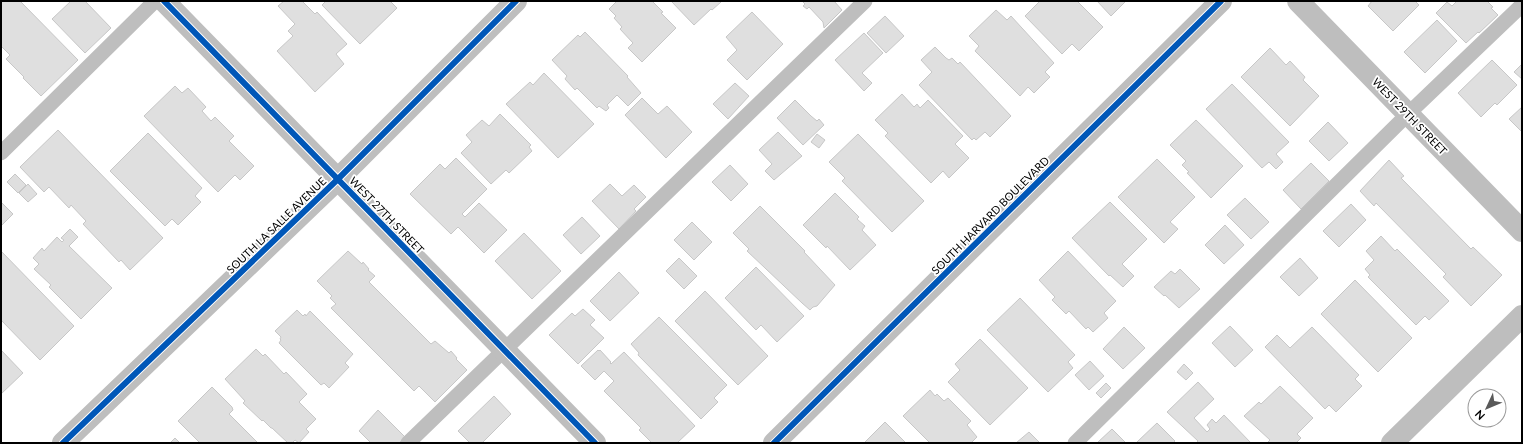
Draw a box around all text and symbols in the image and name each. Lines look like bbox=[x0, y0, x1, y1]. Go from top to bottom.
street label: WEST 29TH STREET bbox=[1370, 75, 1450, 157]
street label: SOUTH HARVARD BOULEVARD bbox=[928, 153, 1052, 277]
street label: SOUTH LA SALLE AVENUE bbox=[224, 174, 328, 276]
street label: WEST 27TH STREET bbox=[347, 174, 427, 256]
north arrow bbox=[1467, 388, 1507, 428]
text: N bbox=[1472, 408, 1487, 423]

